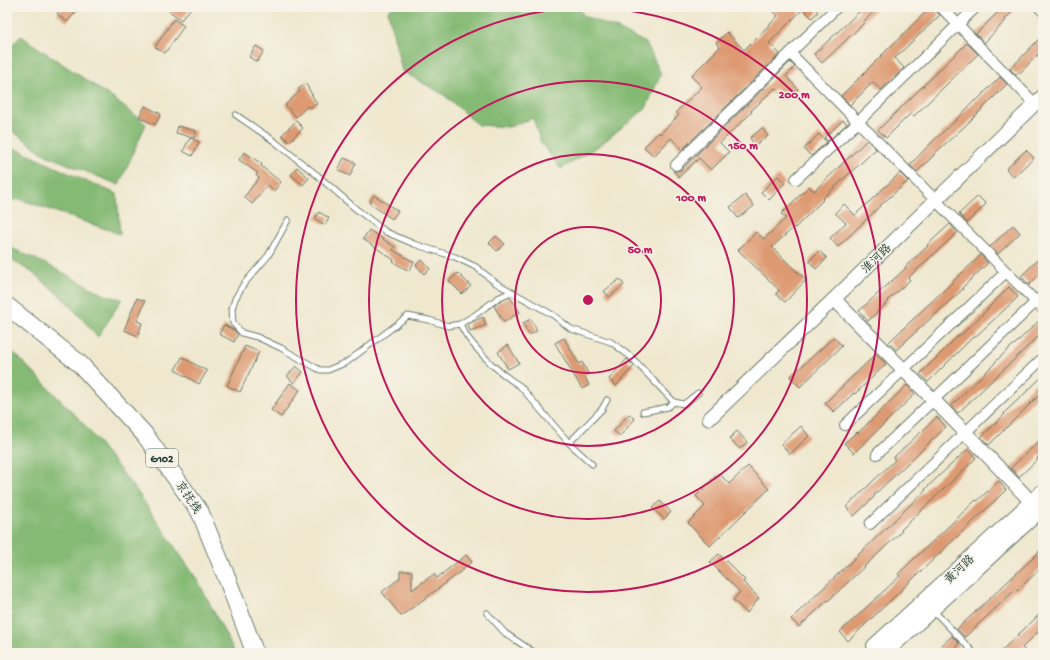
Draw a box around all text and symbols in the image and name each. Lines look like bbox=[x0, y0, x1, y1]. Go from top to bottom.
text: 200 m bbox=[779, 89, 810, 103]
text: 150 m bbox=[727, 140, 758, 154]
text: 100 m bbox=[675, 192, 706, 206]
street label: 淮河路 bbox=[859, 241, 895, 277]
text: 50 m bbox=[628, 244, 653, 258]
centre of rings bbox=[581, 293, 595, 307]
road number: G102 bbox=[146, 449, 178, 467]
street label: 京抚线 bbox=[171, 479, 204, 517]
street label: 黄河路 bbox=[942, 552, 978, 588]

